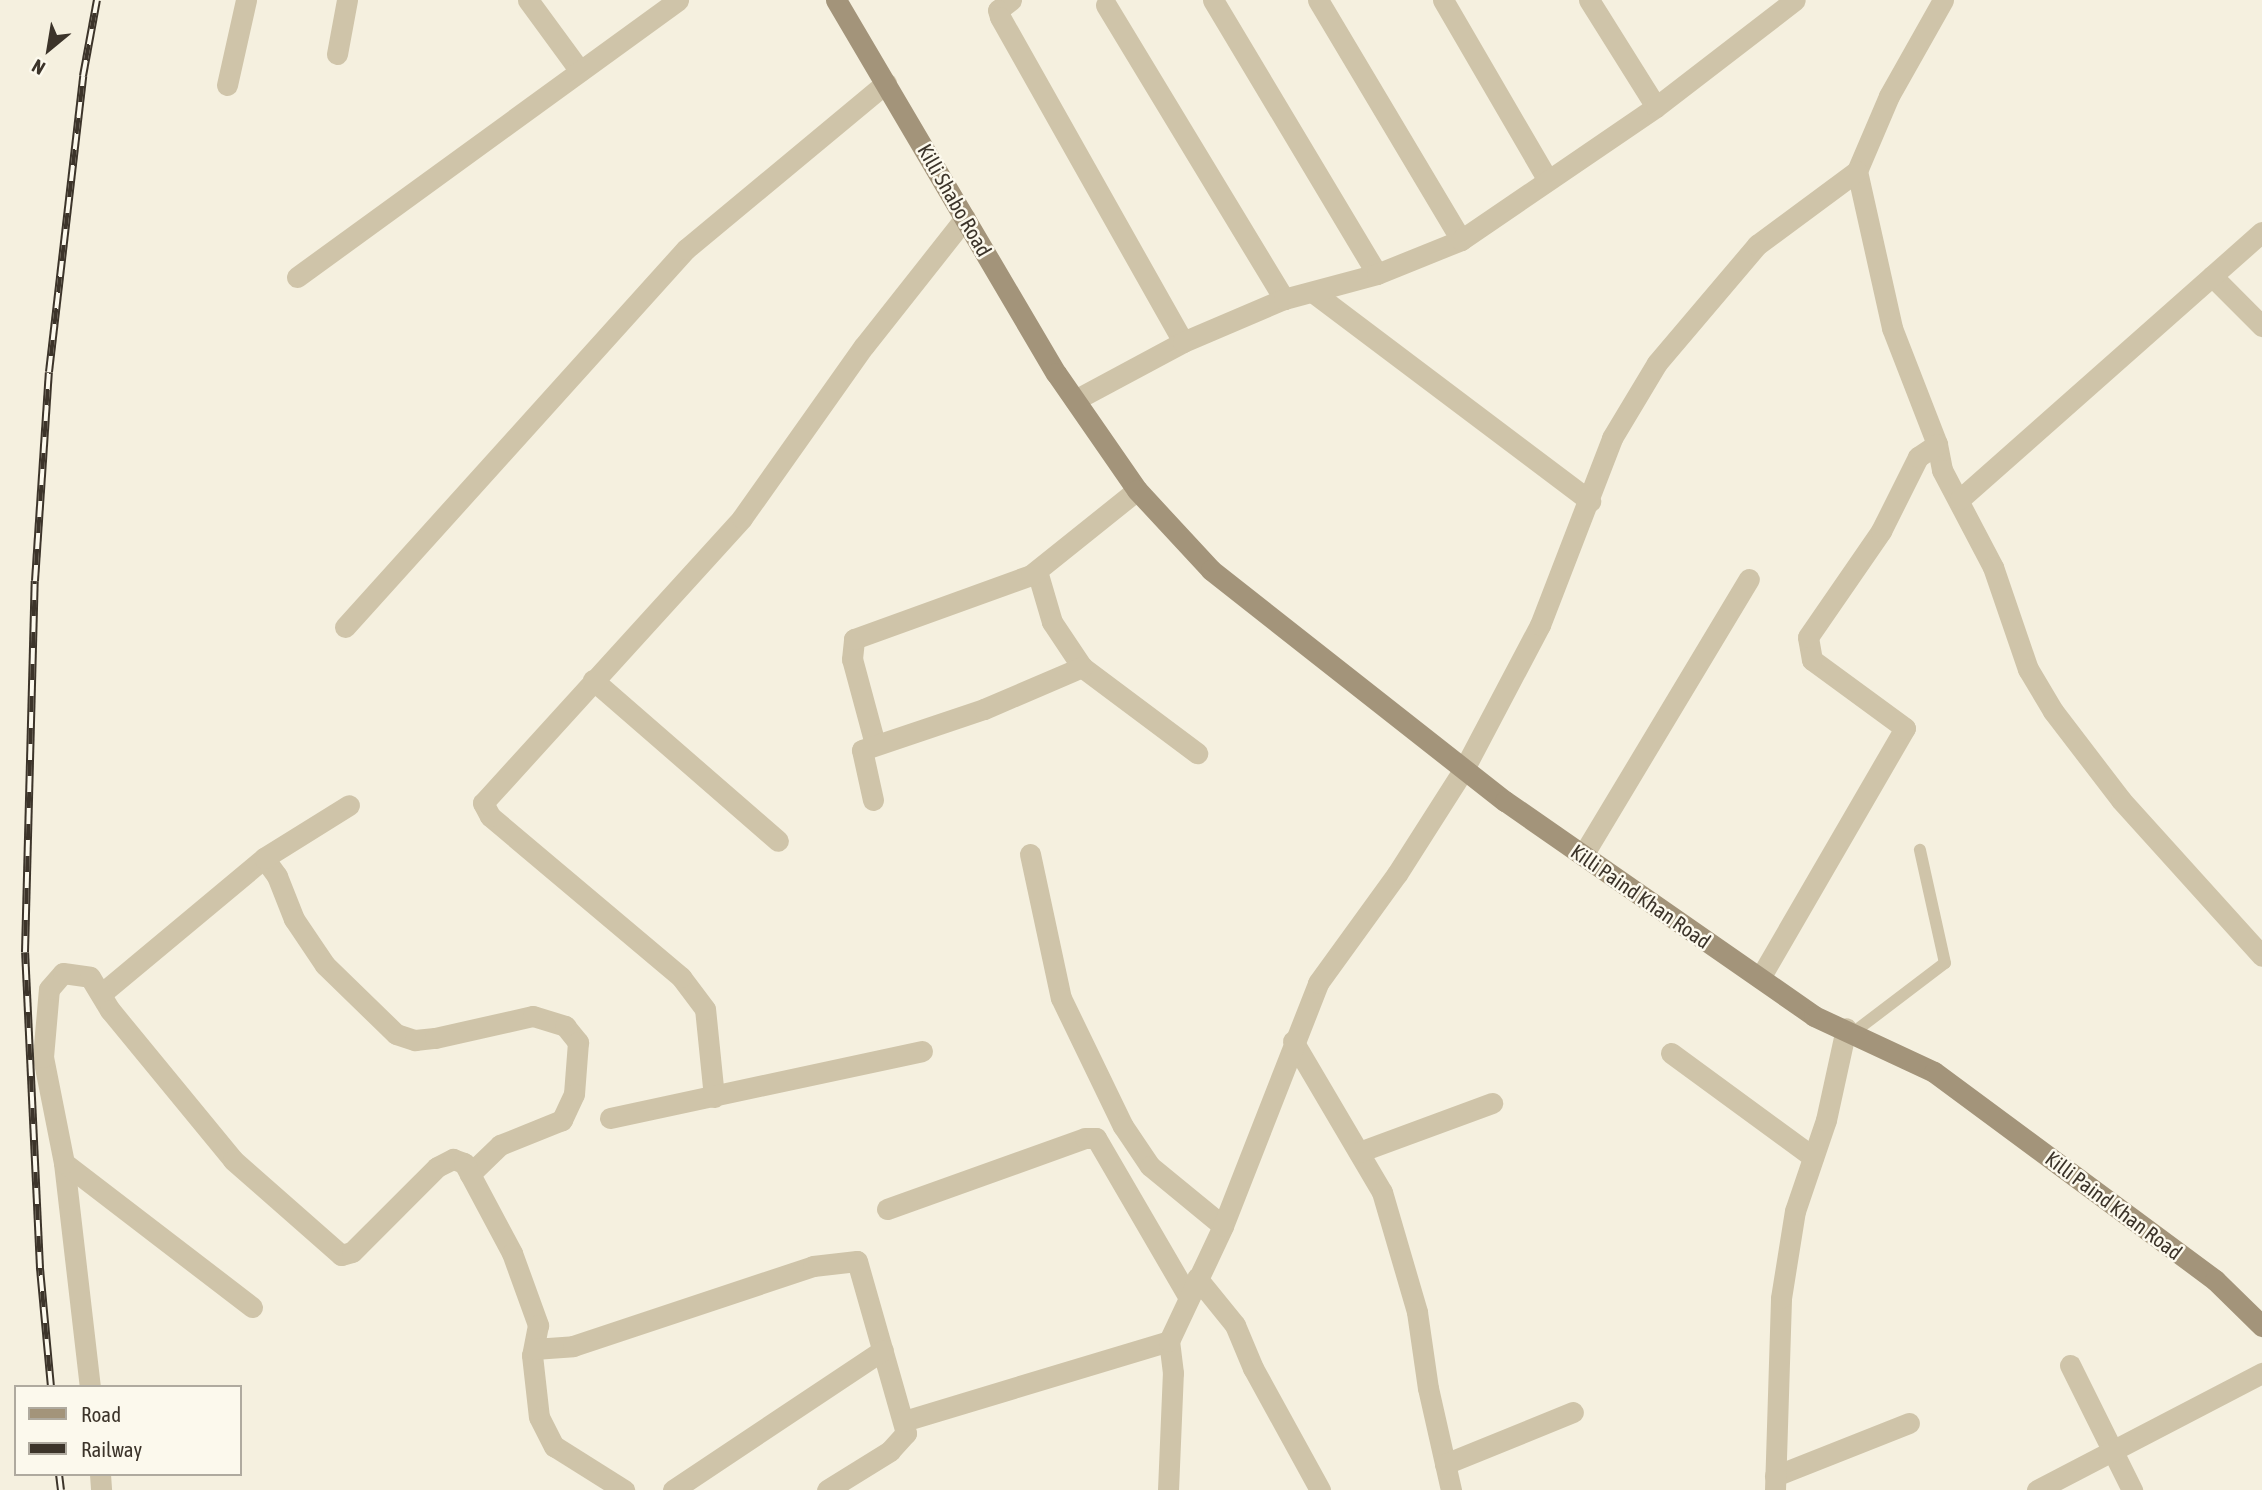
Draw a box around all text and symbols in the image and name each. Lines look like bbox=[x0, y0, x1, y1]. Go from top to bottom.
north arrow bbox=[14, 14, 84, 84]
text: N bbox=[28, 55, 49, 80]
street label: Killi Shabo Road bbox=[913, 139, 997, 261]
street label: Killi Paind Khan Road bbox=[1566, 838, 1716, 954]
street label: Killi Paind Khan Road bbox=[2041, 1145, 2187, 1265]
legend bbox=[14, 1385, 242, 1476]
text: Road bbox=[81, 1402, 121, 1426]
text: Railway bbox=[81, 1437, 142, 1461]

